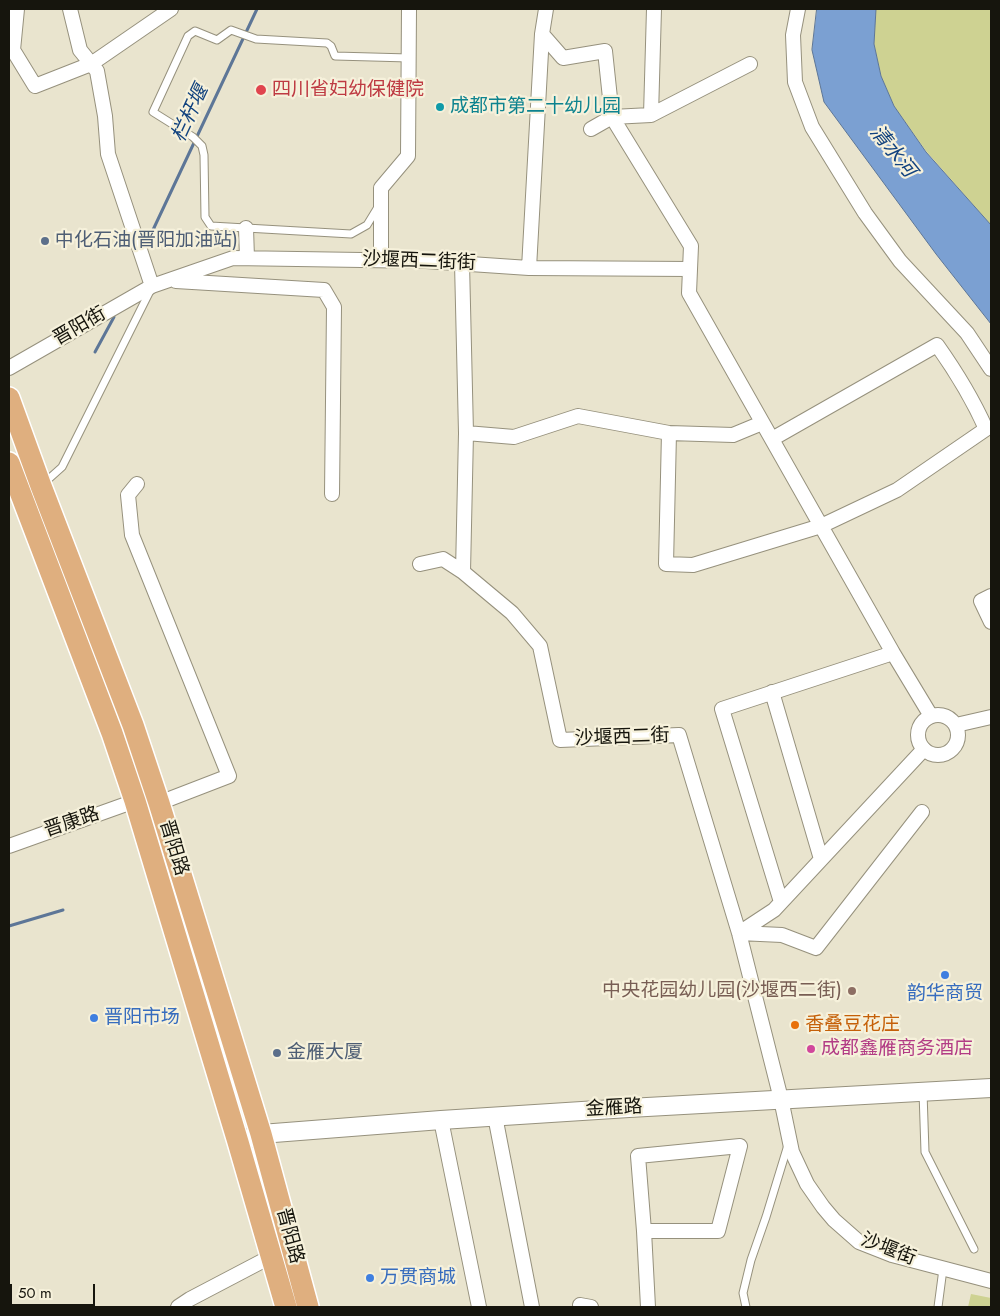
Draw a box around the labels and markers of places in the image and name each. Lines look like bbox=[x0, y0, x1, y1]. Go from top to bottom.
place label: 四川省妇幼保健院 bbox=[272, 79, 424, 101]
marker: 四川省妇幼保健院 bbox=[254, 83, 268, 97]
place label: 成都市第二十幼儿园 bbox=[450, 96, 621, 118]
marker: 成都市第二十幼儿园 bbox=[434, 101, 446, 113]
place label: 中化石油(晋阳加油站) bbox=[55, 230, 238, 252]
marker: 中化石油(晋阳加油站) bbox=[39, 235, 51, 247]
marker: 韵华商贸 bbox=[939, 969, 951, 981]
place label: 中央花园幼儿园(沙堰西二街) bbox=[602, 980, 842, 1002]
place label: 韵华商贸 bbox=[907, 983, 983, 1005]
marker: 中央花园幼儿园(沙堰西二街) bbox=[846, 985, 858, 997]
place label: 晋阳市场 bbox=[104, 1007, 180, 1029]
marker: 晋阳市场 bbox=[88, 1012, 100, 1024]
place label: 香叠豆花庄 bbox=[805, 1014, 900, 1036]
marker: 香叠豆花庄 bbox=[789, 1019, 801, 1031]
place label: 成都鑫雁商务酒店 bbox=[821, 1038, 973, 1060]
place label: 金雁大厦 bbox=[287, 1042, 363, 1064]
marker: 成都鑫雁商务酒店 bbox=[805, 1043, 817, 1055]
marker: 金雁大厦 bbox=[271, 1047, 283, 1059]
place label: 万贯商城 bbox=[380, 1267, 456, 1289]
marker: 万贯商城 bbox=[364, 1272, 376, 1284]

